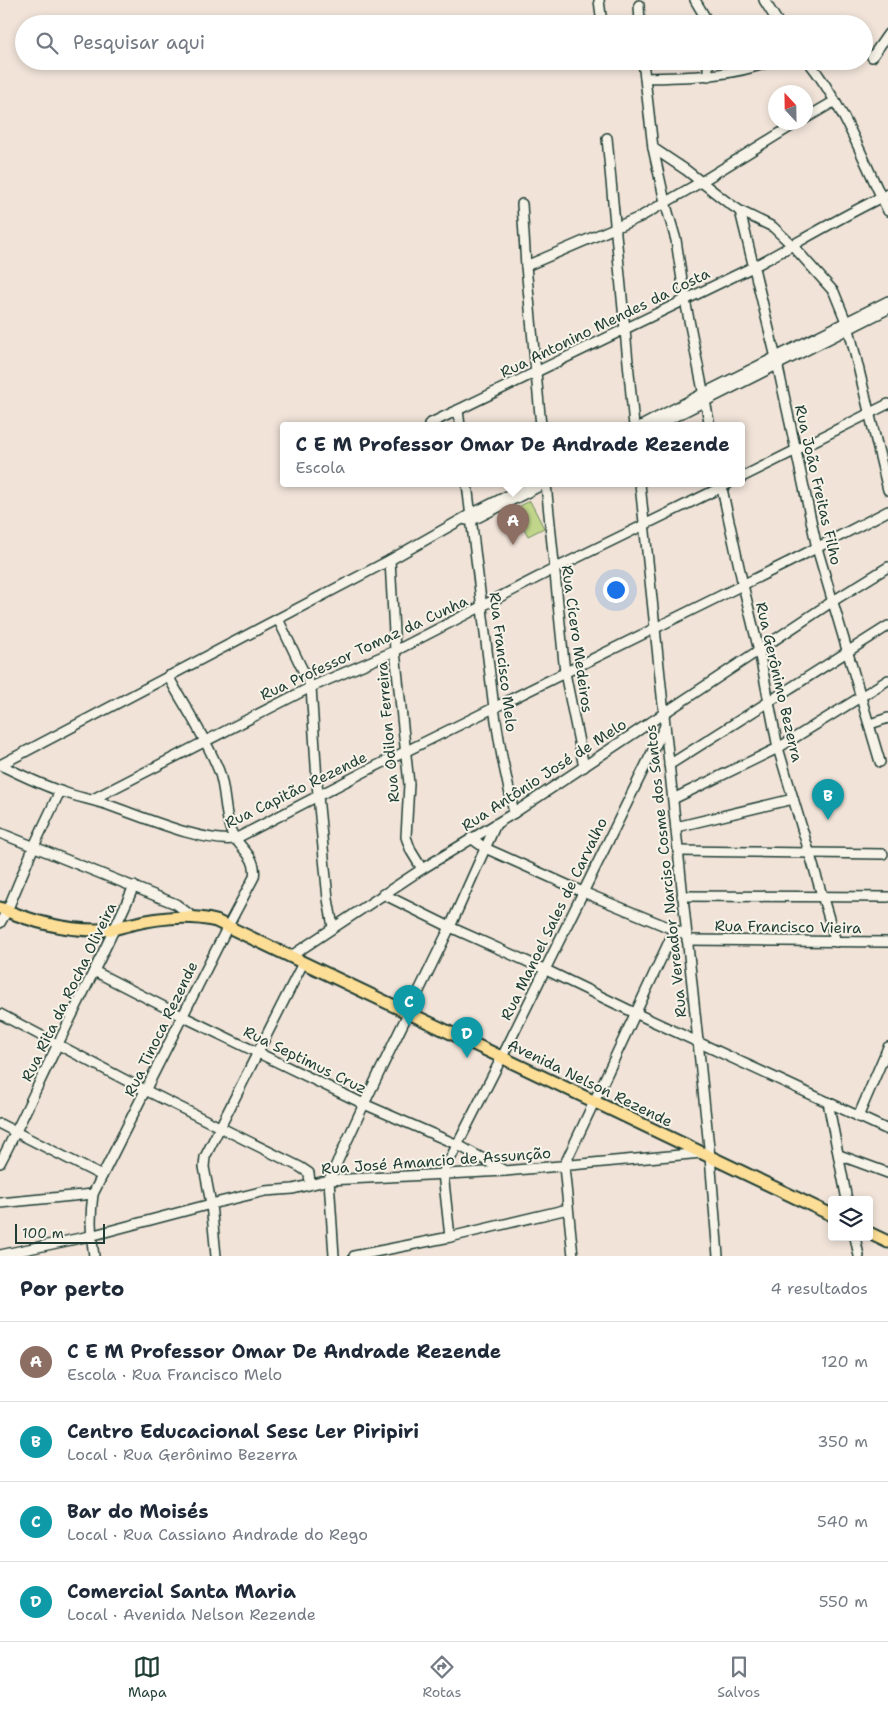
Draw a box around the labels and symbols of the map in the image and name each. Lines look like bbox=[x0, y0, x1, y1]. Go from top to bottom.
north arrow bbox=[768, 85, 813, 130]
street label: Rua Antonino Mendes da Costa bbox=[497, 263, 714, 383]
street label: Rua João Freitas Filho bbox=[790, 403, 846, 567]
pin: A bbox=[497, 504, 529, 545]
street label: Rua Cícero Medeiros bbox=[557, 564, 597, 714]
your location bbox=[603, 577, 629, 603]
street label: Rua Professor Tomaz da Cunha bbox=[257, 591, 472, 705]
street label: Rua Francisco Melo bbox=[484, 591, 522, 733]
street label: Rua Gerônimo Bezerra bbox=[751, 600, 807, 765]
street label: Rua Odilon Ferreira bbox=[372, 660, 404, 803]
street label: Rua Antônio José de Melo bbox=[458, 714, 630, 836]
street label: Rua Vereador Narciso Cosme dos Santos bbox=[641, 724, 691, 1018]
street label: Rua Capitão Rezende bbox=[222, 747, 370, 833]
pin: B bbox=[812, 779, 844, 820]
street label: Rua Manoel Sales de Carvalho bbox=[496, 814, 612, 1024]
street label: Rua Rita da Rocha Oliveira bbox=[17, 899, 121, 1085]
street label: Rua Francisco Vieira bbox=[714, 916, 862, 938]
street label: Rua Tinoca Rezende bbox=[120, 958, 202, 1100]
pin: C bbox=[393, 985, 425, 1026]
pin: D bbox=[451, 1017, 483, 1058]
street label: Rua Septimus Cruz bbox=[240, 1021, 370, 1099]
street label: Avenida Nelson Rezende bbox=[504, 1034, 676, 1132]
street label: Rua José Amancio de Assunção bbox=[320, 1143, 552, 1179]
scale bar bbox=[15, 1221, 105, 1244]

